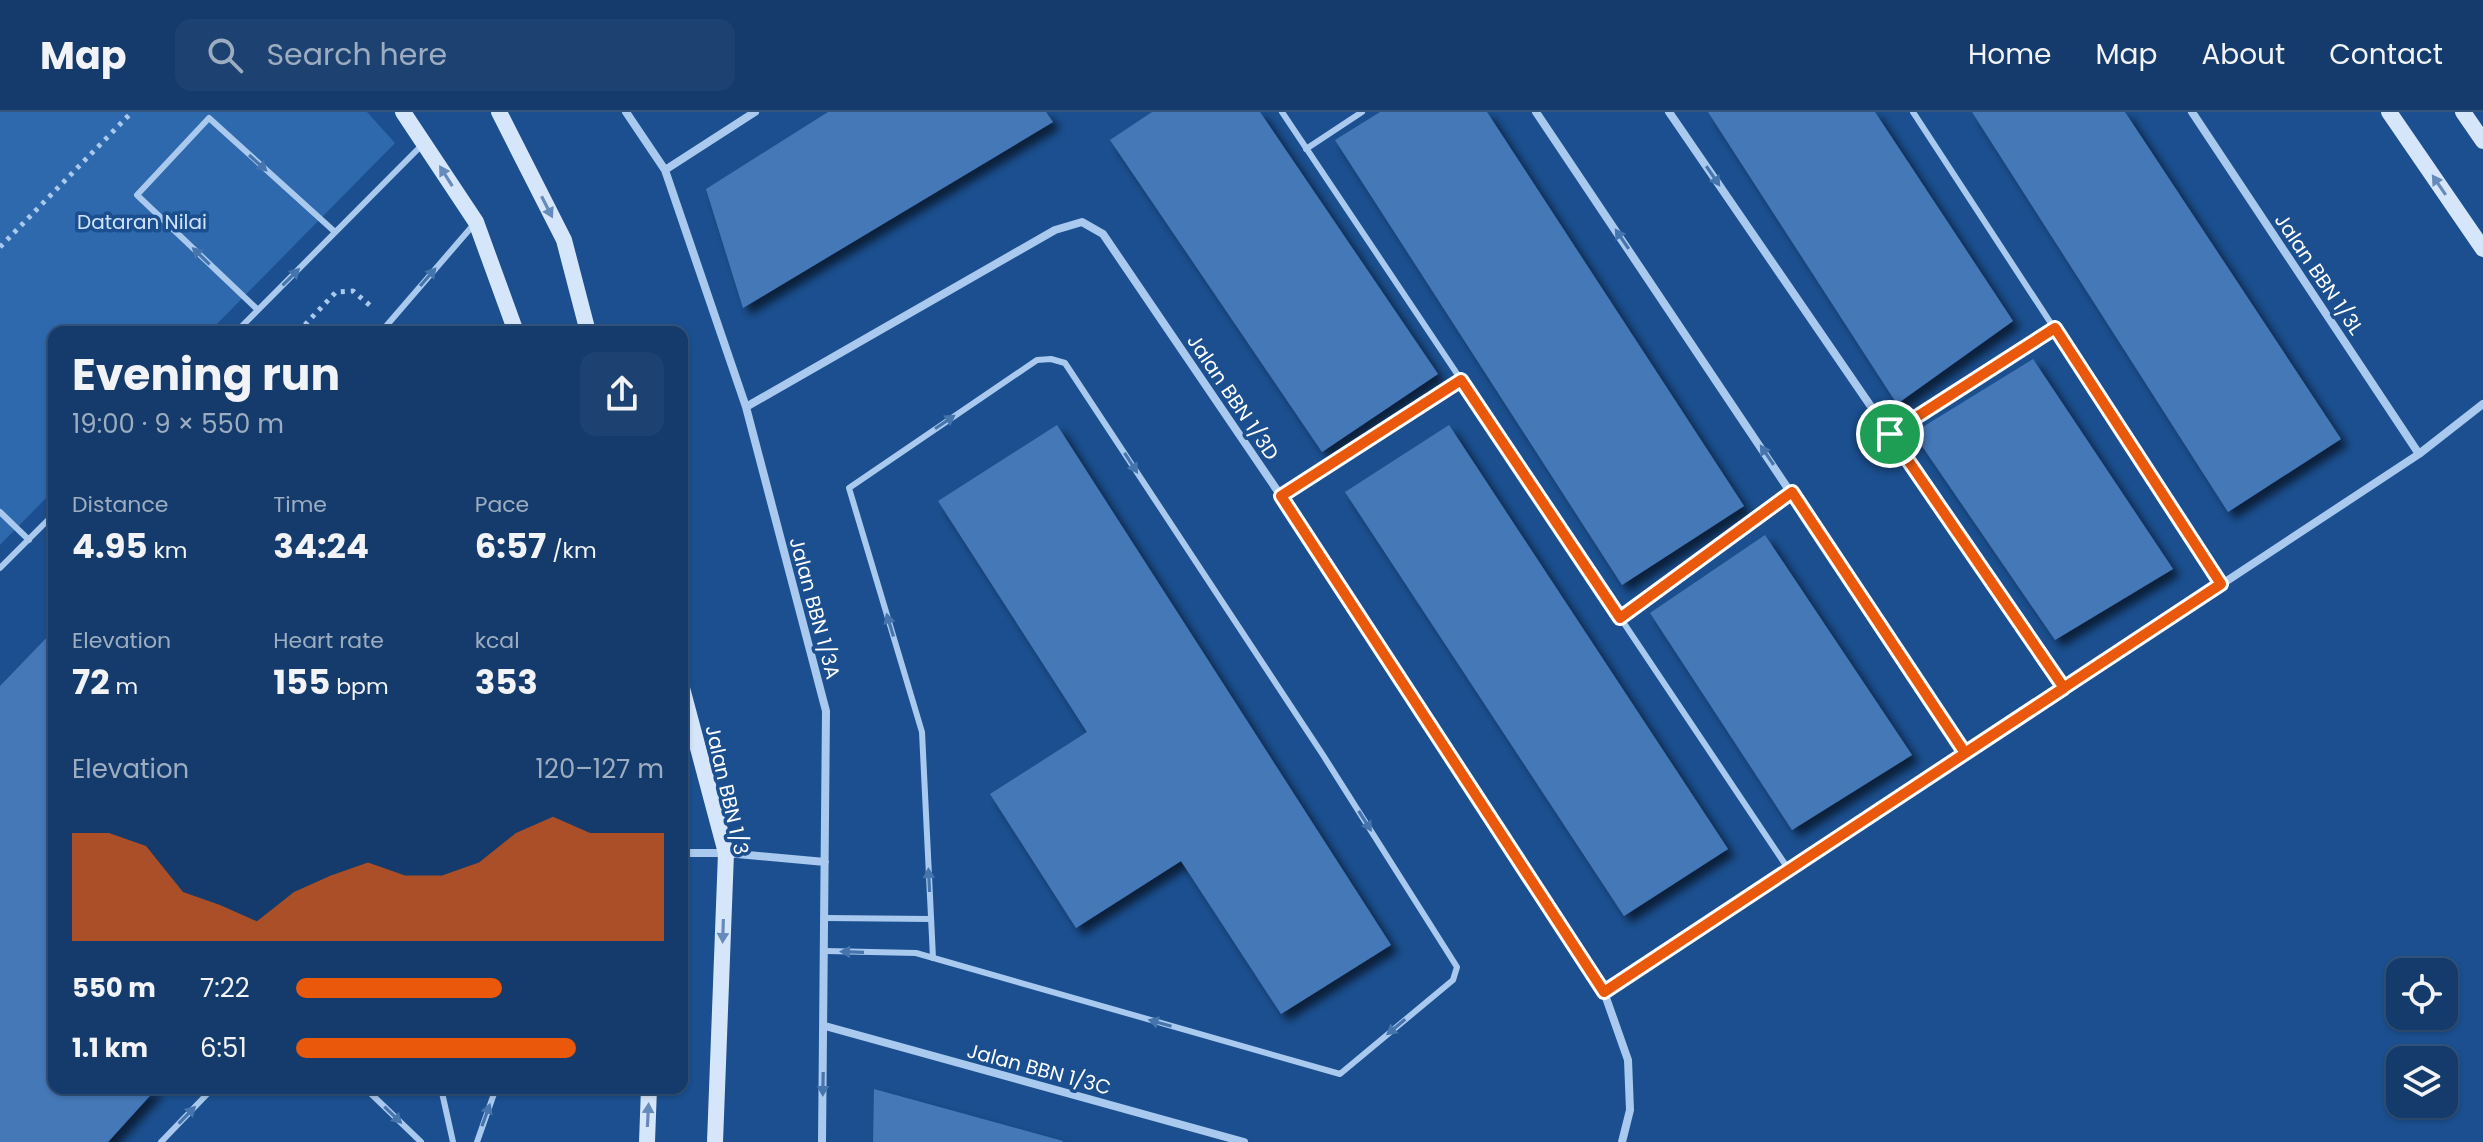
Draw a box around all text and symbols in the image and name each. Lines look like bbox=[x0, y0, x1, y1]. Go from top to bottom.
search box bbox=[175, 19, 735, 91]
text: Map bbox=[40, 29, 127, 82]
icon: search bbox=[203, 33, 247, 77]
text: Search here bbox=[267, 33, 447, 76]
text: Home bbox=[1968, 35, 2051, 74]
text: Map bbox=[2095, 35, 2157, 74]
text: About bbox=[2201, 35, 2285, 74]
text: Contact bbox=[2329, 35, 2443, 74]
one-way arrow bbox=[249, 154, 268, 172]
one-way arrow bbox=[439, 164, 454, 187]
one-way arrow bbox=[1705, 166, 1720, 187]
one-way arrow bbox=[2432, 174, 2447, 195]
one-way arrow bbox=[540, 195, 554, 218]
park label: Dataran Nilai bbox=[77, 208, 207, 236]
street label: Jalan BBN 1/3L bbox=[2268, 208, 2370, 341]
one-way arrow bbox=[1615, 229, 1630, 250]
one-way arrow bbox=[192, 247, 211, 266]
one-way arrow bbox=[281, 268, 300, 287]
one-way arrow bbox=[419, 268, 436, 288]
street label: Jalan BBN 1/3D bbox=[1180, 328, 1286, 466]
text: Evening run bbox=[72, 344, 340, 405]
button: share bbox=[580, 352, 664, 436]
pin bbox=[1856, 400, 1924, 468]
text: 19:00 · 9 × 550 m bbox=[72, 406, 284, 442]
icon: arrive bbox=[1868, 412, 1912, 456]
one-way arrow bbox=[935, 415, 956, 430]
one-way arrow bbox=[1760, 444, 1775, 465]
one-way arrow bbox=[1124, 453, 1139, 474]
text: Distance bbox=[72, 489, 168, 520]
text: Time bbox=[273, 489, 327, 520]
text: Pace bbox=[475, 489, 529, 520]
text: 4.95 bbox=[72, 522, 148, 570]
text: 34:24 bbox=[273, 522, 369, 570]
text: 6:57 bbox=[475, 522, 546, 570]
street label: Jalan BBN 1/3A bbox=[783, 534, 847, 682]
text: km bbox=[148, 535, 188, 566]
text: /km bbox=[546, 535, 597, 566]
one-way arrow bbox=[883, 613, 896, 637]
text: Elevation bbox=[72, 625, 171, 656]
text: Heart rate bbox=[273, 625, 384, 656]
text: kcal bbox=[475, 625, 520, 656]
text: 72 bbox=[72, 658, 110, 706]
text: 155 bbox=[273, 658, 330, 706]
text: 353 bbox=[475, 658, 538, 706]
text: m bbox=[110, 671, 138, 702]
text: bpm bbox=[330, 671, 389, 702]
street label: Jalan BBN 1/3 bbox=[698, 722, 756, 858]
text: Elevation bbox=[72, 751, 189, 787]
text: 120–127 m bbox=[536, 751, 664, 787]
one-way arrow bbox=[1358, 810, 1372, 832]
one-way arrow bbox=[922, 867, 935, 892]
one-way arrow bbox=[716, 919, 729, 944]
one-way arrow bbox=[839, 945, 864, 958]
map controls bbox=[2386, 958, 2458, 1118]
button: locate bbox=[2386, 958, 2458, 1030]
text: 550 m bbox=[72, 970, 156, 1006]
text: 7:22 bbox=[200, 970, 250, 1006]
one-way arrow bbox=[1148, 1016, 1172, 1029]
one-way arrow bbox=[1386, 1018, 1406, 1035]
text: 1.1 km bbox=[72, 1030, 148, 1066]
text: 6:51 bbox=[200, 1030, 247, 1066]
street label: Jalan BBN 1/3C bbox=[964, 1036, 1114, 1102]
button: layers bbox=[2386, 1046, 2458, 1118]
one-way arrow bbox=[817, 1072, 830, 1097]
one-way arrow bbox=[642, 1102, 655, 1127]
one-way arrow bbox=[481, 1103, 493, 1127]
one-way arrow bbox=[383, 1105, 402, 1124]
one-way arrow bbox=[177, 1106, 196, 1125]

